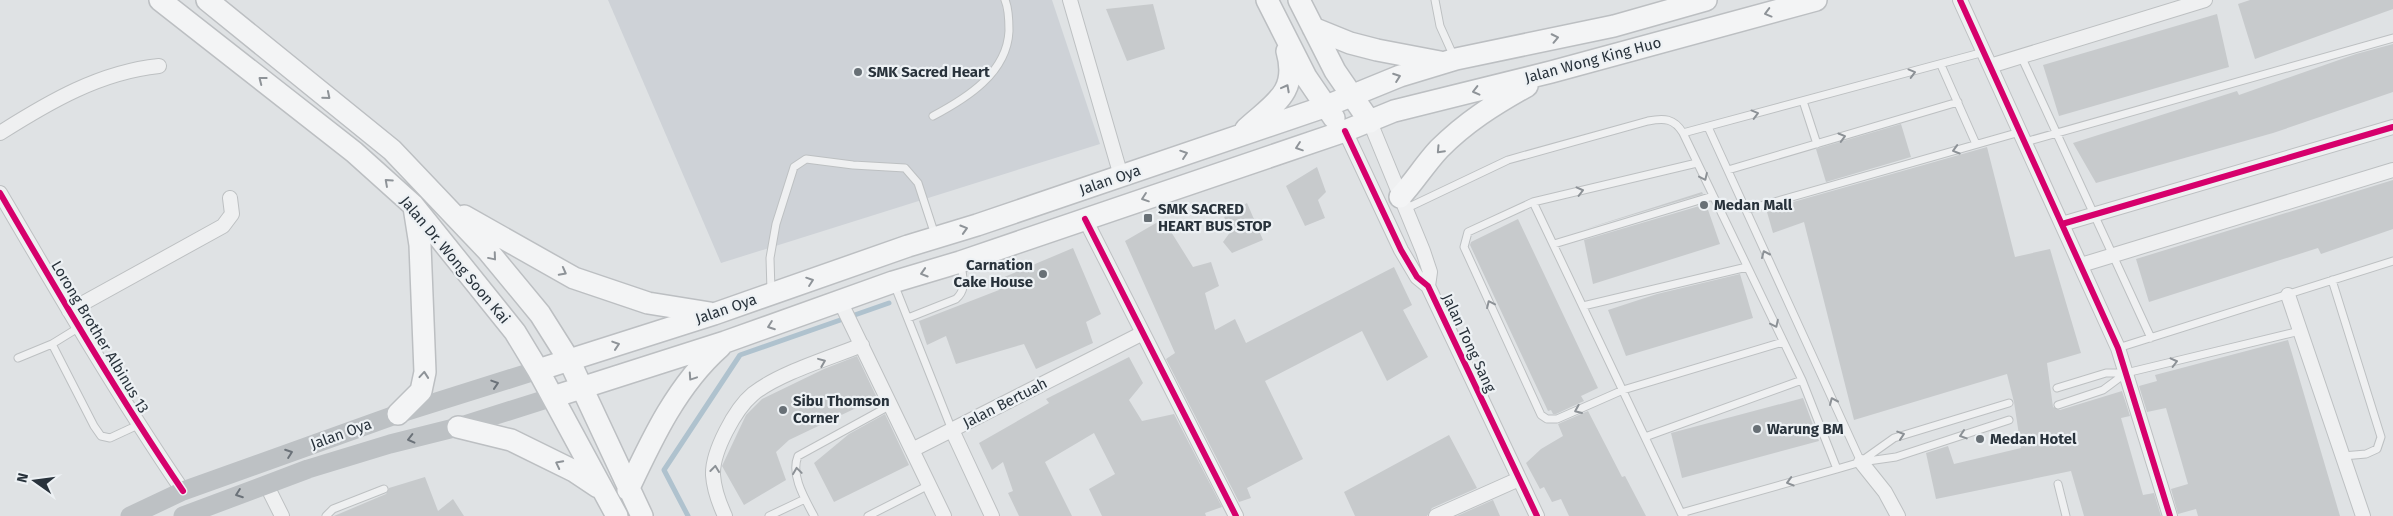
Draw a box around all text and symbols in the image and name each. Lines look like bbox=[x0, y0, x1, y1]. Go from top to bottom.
one-way arrow bbox=[1764, 7, 1773, 18]
street label: Jalan Wong King Huo bbox=[1523, 33, 1663, 87]
one-way arrow bbox=[1550, 33, 1559, 44]
place label: SMK Sacred Heart bbox=[868, 63, 990, 81]
marker: SMK Sacred Heart bbox=[852, 66, 864, 78]
one-way arrow bbox=[1908, 68, 1917, 79]
one-way arrow bbox=[1393, 73, 1401, 83]
one-way arrow bbox=[258, 77, 267, 86]
one-way arrow bbox=[1280, 84, 1290, 93]
one-way arrow bbox=[1472, 85, 1481, 96]
one-way arrow bbox=[321, 90, 330, 99]
one-way arrow bbox=[1751, 109, 1759, 120]
one-way arrow bbox=[1837, 132, 1845, 142]
one-way arrow bbox=[1295, 141, 1303, 151]
one-way arrow bbox=[1437, 144, 1446, 153]
one-way arrow bbox=[1952, 144, 1961, 155]
one-way arrow bbox=[1179, 150, 1188, 160]
street label: Jalan Oya bbox=[1077, 161, 1143, 199]
one-way arrow bbox=[1698, 172, 1708, 181]
one-way arrow bbox=[384, 179, 393, 188]
one-way arrow bbox=[1576, 186, 1585, 197]
street label: Jalan Dr. Wong Soon Kai bbox=[396, 193, 514, 327]
one-way arrow bbox=[1141, 193, 1149, 203]
place label: Medan Mall bbox=[1714, 196, 1793, 214]
marker: Medan Mall bbox=[1698, 199, 1710, 211]
place label: SMK SACRED HEART BUS STOP bbox=[1158, 200, 1272, 235]
marker: SMK SACRED HEART BUS STOP bbox=[1142, 212, 1154, 224]
one-way arrow bbox=[960, 225, 968, 235]
one-way arrow bbox=[1761, 250, 1772, 259]
one-way arrow bbox=[488, 252, 497, 261]
place label: Carnation Cake House bbox=[954, 256, 1033, 291]
street label: Lorong Brother Albinus 13 bbox=[47, 258, 153, 416]
one-way arrow bbox=[557, 266, 566, 276]
one-way arrow bbox=[921, 267, 929, 277]
marker: Carnation Cake House bbox=[1037, 268, 1049, 280]
one-way arrow bbox=[805, 276, 814, 286]
street label: Jalan Oya bbox=[693, 290, 759, 328]
street label: Jalan Tong Sang bbox=[1438, 291, 1500, 395]
one-way arrow bbox=[1486, 300, 1497, 309]
one-way arrow bbox=[1768, 319, 1779, 328]
one-way arrow bbox=[767, 320, 776, 330]
one-way arrow bbox=[611, 341, 620, 351]
one-way arrow bbox=[817, 357, 826, 368]
one-way arrow bbox=[2169, 357, 2178, 368]
one-way arrow bbox=[419, 371, 430, 379]
one-way arrow bbox=[689, 371, 698, 381]
street label: Jalan Bertuah bbox=[960, 374, 1050, 432]
one-way arrow bbox=[490, 379, 499, 389]
place label: Sibu Thomson Corner bbox=[793, 392, 890, 427]
one-way arrow bbox=[1828, 397, 1839, 406]
one-way arrow bbox=[1574, 403, 1583, 414]
marker: Sibu Thomson Corner bbox=[777, 404, 789, 416]
street label: Jalan Oya bbox=[308, 415, 374, 453]
place label: Warung BM bbox=[1767, 420, 1844, 438]
marker: Warung BM bbox=[1751, 423, 1763, 435]
one-way arrow bbox=[1959, 429, 1967, 439]
place label: Medan Hotel bbox=[1990, 430, 2077, 448]
one-way arrow bbox=[1897, 431, 1905, 441]
one-way arrow bbox=[406, 433, 415, 444]
marker: Medan Hotel bbox=[1974, 433, 1986, 445]
one-way arrow bbox=[285, 449, 293, 459]
north arrow bbox=[10, 456, 60, 506]
one-way arrow bbox=[555, 460, 564, 470]
one-way arrow bbox=[709, 465, 720, 473]
one-way arrow bbox=[792, 466, 802, 475]
text: N bbox=[13, 471, 32, 485]
one-way arrow bbox=[1785, 476, 1794, 487]
one-way arrow bbox=[236, 488, 244, 498]

